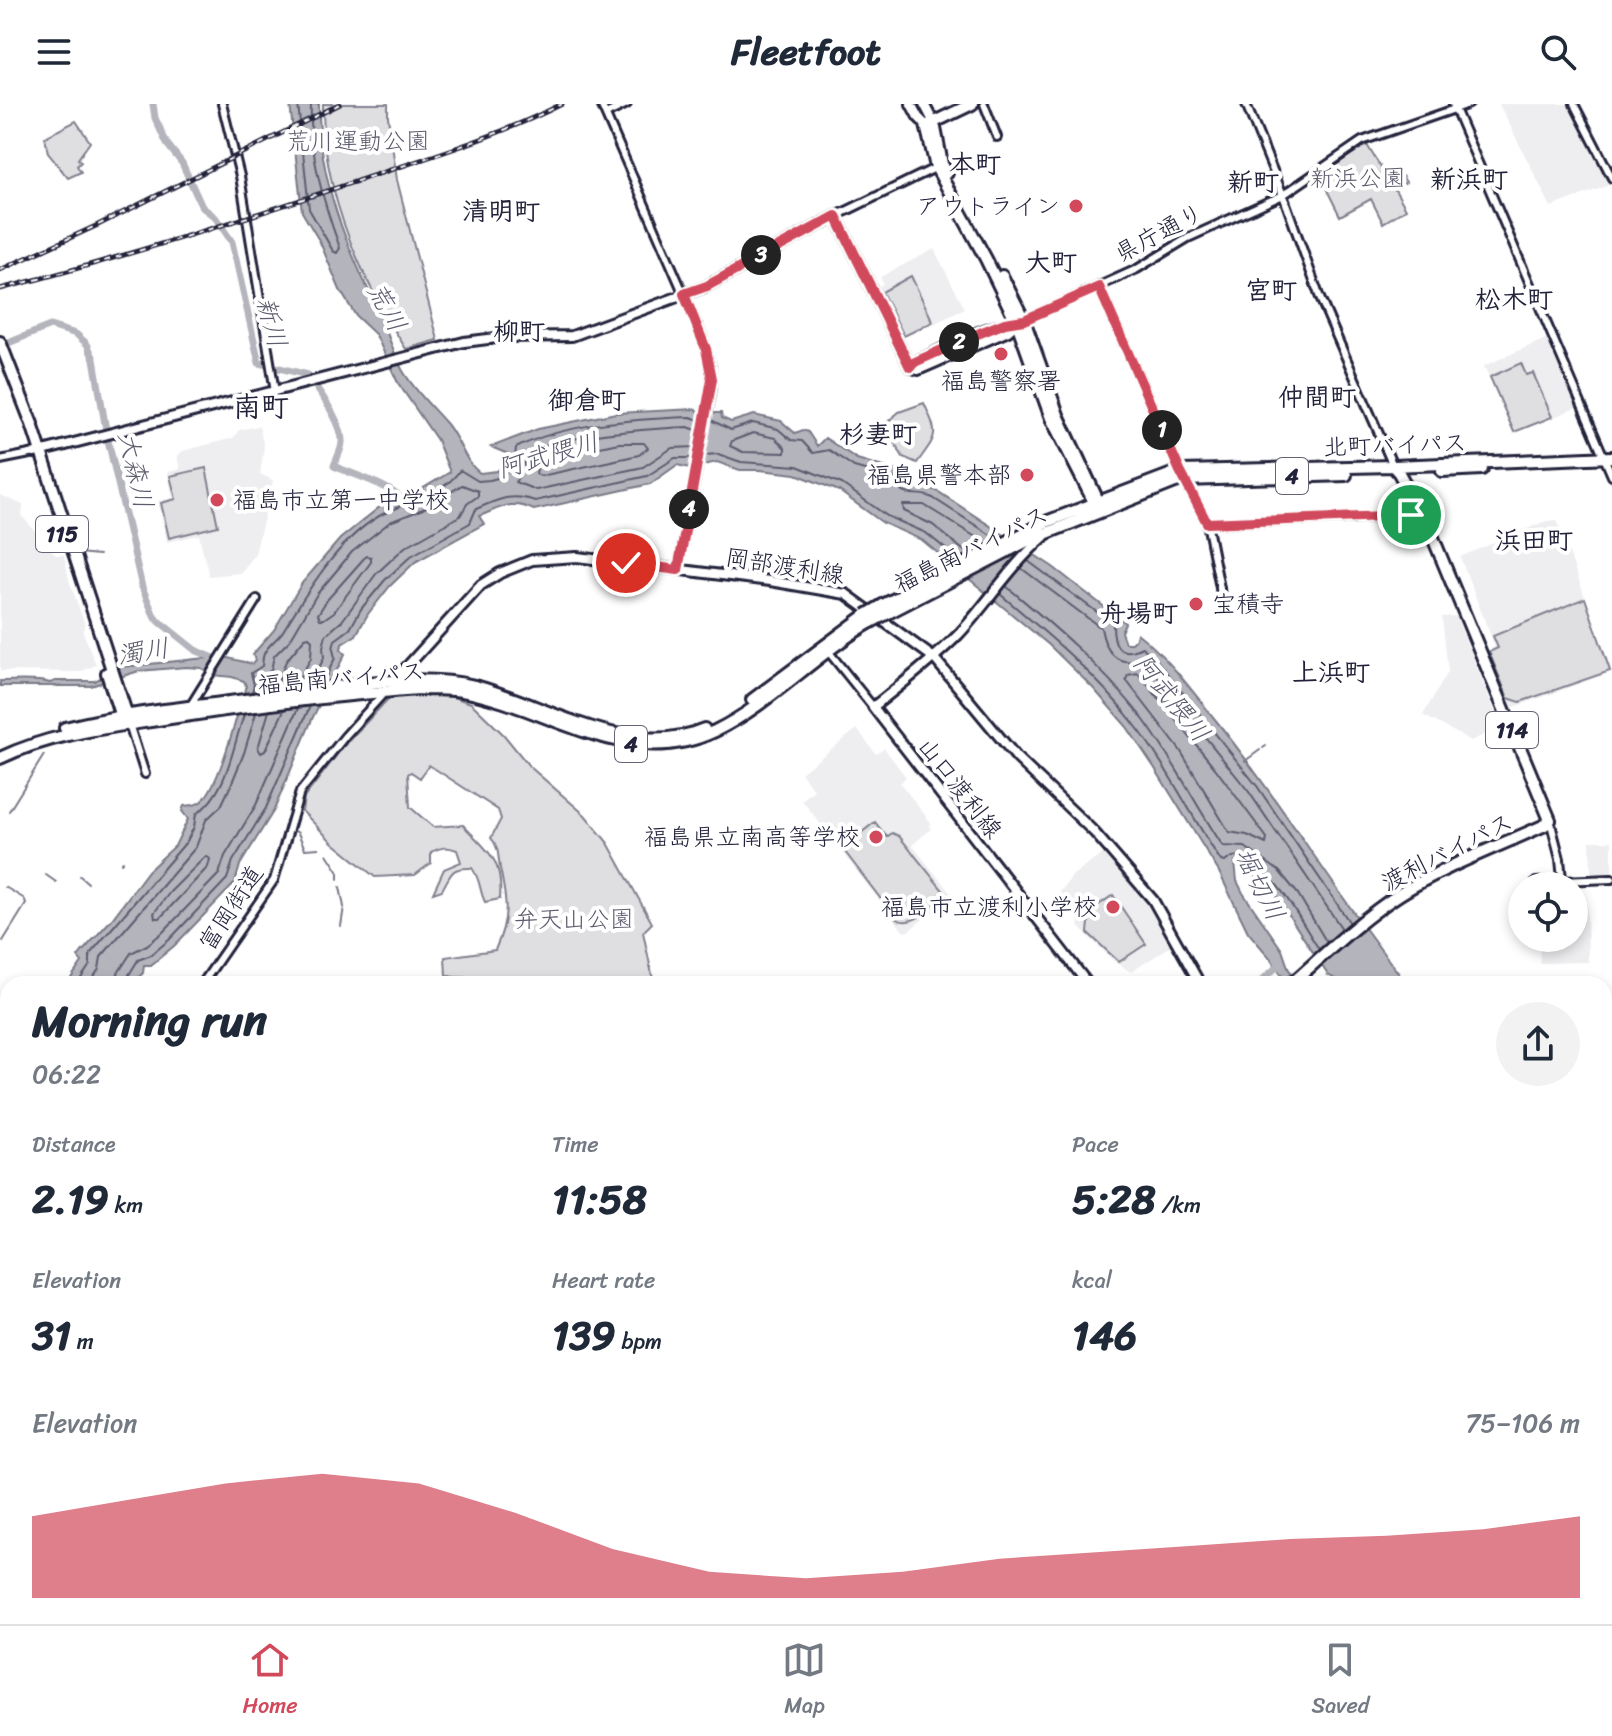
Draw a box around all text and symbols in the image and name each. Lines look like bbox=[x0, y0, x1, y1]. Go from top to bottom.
text: Fleetfoot bbox=[731, 20, 881, 84]
icon: menu bbox=[32, 30, 76, 74]
icon: search bbox=[1536, 30, 1580, 74]
park label: 荒川運動公園 bbox=[286, 120, 430, 162]
district label: 本町 bbox=[949, 141, 1001, 187]
district label: 新浜町 bbox=[1430, 156, 1508, 202]
park label: 新浜公園 bbox=[1310, 157, 1406, 199]
district label: 新町 bbox=[1227, 159, 1279, 205]
place label: アウトライン bbox=[916, 185, 1060, 227]
district label: 清明町 bbox=[462, 188, 540, 234]
street label: 県庁通り bbox=[1107, 192, 1211, 274]
marker: アウトライン bbox=[1067, 197, 1085, 215]
pin: 3 bbox=[741, 235, 781, 275]
text: 3 bbox=[755, 235, 767, 274]
district label: 大町 bbox=[1025, 239, 1077, 285]
district label: 宮町 bbox=[1245, 267, 1297, 313]
water label: 荒川 bbox=[354, 273, 420, 341]
district label: 松木町 bbox=[1475, 276, 1553, 322]
water label: 新川 bbox=[243, 291, 301, 353]
district label: 柳町 bbox=[493, 308, 545, 354]
pin: 2 bbox=[939, 322, 979, 362]
text: 2 bbox=[953, 322, 965, 361]
marker: 福島警察署 bbox=[992, 345, 1010, 363]
place label: 福島警察署 bbox=[941, 360, 1061, 402]
district label: 仲間町 bbox=[1278, 374, 1356, 420]
district label: 御倉町 bbox=[548, 377, 626, 423]
district label: 南町 bbox=[233, 382, 289, 431]
pin: 1 bbox=[1142, 410, 1182, 450]
text: 1 bbox=[1157, 410, 1167, 449]
district label: 杉妻町 bbox=[839, 411, 917, 457]
water label: 阿武隈川 bbox=[492, 419, 604, 491]
street label: 北町バイパス bbox=[1323, 422, 1467, 468]
water label: 大森川 bbox=[105, 427, 167, 513]
place label: 福島県警本部 bbox=[867, 454, 1011, 496]
road number: 4 bbox=[1276, 458, 1308, 494]
marker: 福島県警本部 bbox=[1018, 466, 1036, 484]
place label: 福島市立第一中学校 bbox=[233, 479, 449, 521]
pin bbox=[1377, 481, 1445, 549]
pin: 4 bbox=[669, 489, 709, 529]
text: 4 bbox=[682, 489, 696, 528]
marker: 福島市立第一中学校 bbox=[208, 491, 226, 509]
street label: 福島南バイパス bbox=[887, 493, 1055, 605]
icon: arrive bbox=[1389, 493, 1433, 537]
road number: 115 bbox=[36, 516, 88, 552]
district label: 浜田町 bbox=[1495, 517, 1573, 563]
pin bbox=[592, 529, 660, 597]
street label: 岡部渡利線 bbox=[722, 536, 848, 596]
icon: check bbox=[604, 541, 648, 585]
place label: 宝積寺 bbox=[1212, 583, 1284, 625]
district label: 舟場町 bbox=[1100, 590, 1178, 636]
marker: 宝積寺 bbox=[1187, 595, 1205, 613]
water label: 濁川 bbox=[114, 624, 172, 678]
water label: 阿武隈川 bbox=[1121, 643, 1223, 753]
district label: 上浜町 bbox=[1292, 649, 1370, 695]
street label: 福島南バイパス bbox=[256, 650, 426, 706]
road number: 114 bbox=[1486, 712, 1538, 748]
road number: 4 bbox=[615, 726, 647, 762]
street label: 山口渡利線 bbox=[907, 728, 1013, 848]
street label: 渡利バイパス bbox=[1374, 801, 1520, 903]
place label: 福島県立南高等学校 bbox=[644, 816, 860, 858]
marker: 福島県立南高等学校 bbox=[867, 828, 885, 846]
water label: 堀切川 bbox=[1222, 839, 1298, 929]
street label: 富岡街道 bbox=[187, 856, 275, 960]
map controls bbox=[1508, 872, 1588, 952]
button: locate bbox=[1508, 872, 1588, 952]
place label: 福島市立渡利小学校 bbox=[881, 886, 1097, 928]
park label: 弁天山公園 bbox=[514, 898, 634, 940]
marker: 福島市立渡利小学校 bbox=[1104, 898, 1122, 916]
text: Morning run bbox=[32, 982, 267, 1060]
button: share bbox=[1496, 1002, 1580, 1086]
text: 06:22 bbox=[32, 1051, 101, 1097]
text: Distance bbox=[32, 1125, 116, 1164]
text: Time bbox=[552, 1125, 599, 1164]
text: Pace bbox=[1072, 1125, 1119, 1164]
text: 2.19 bbox=[32, 1164, 109, 1235]
text: 11:58 bbox=[552, 1164, 647, 1235]
text: 5:28 bbox=[1072, 1164, 1156, 1235]
text: km bbox=[109, 1186, 143, 1225]
text: /km bbox=[1156, 1186, 1201, 1225]
text: Elevation bbox=[32, 1261, 121, 1300]
text: Heart rate bbox=[552, 1261, 655, 1300]
text: kcal bbox=[1072, 1261, 1112, 1300]
text: 31 bbox=[32, 1300, 71, 1371]
text: 139 bbox=[552, 1300, 616, 1371]
text: 146 bbox=[1072, 1300, 1137, 1371]
text: m bbox=[71, 1322, 94, 1361]
text: bpm bbox=[616, 1322, 662, 1361]
text: Elevation bbox=[32, 1400, 137, 1446]
text: 75–106 m bbox=[1465, 1400, 1580, 1446]
tab: Home bbox=[243, 1638, 297, 1725]
tab: Map bbox=[782, 1638, 826, 1725]
tab: Saved bbox=[1311, 1638, 1369, 1725]

